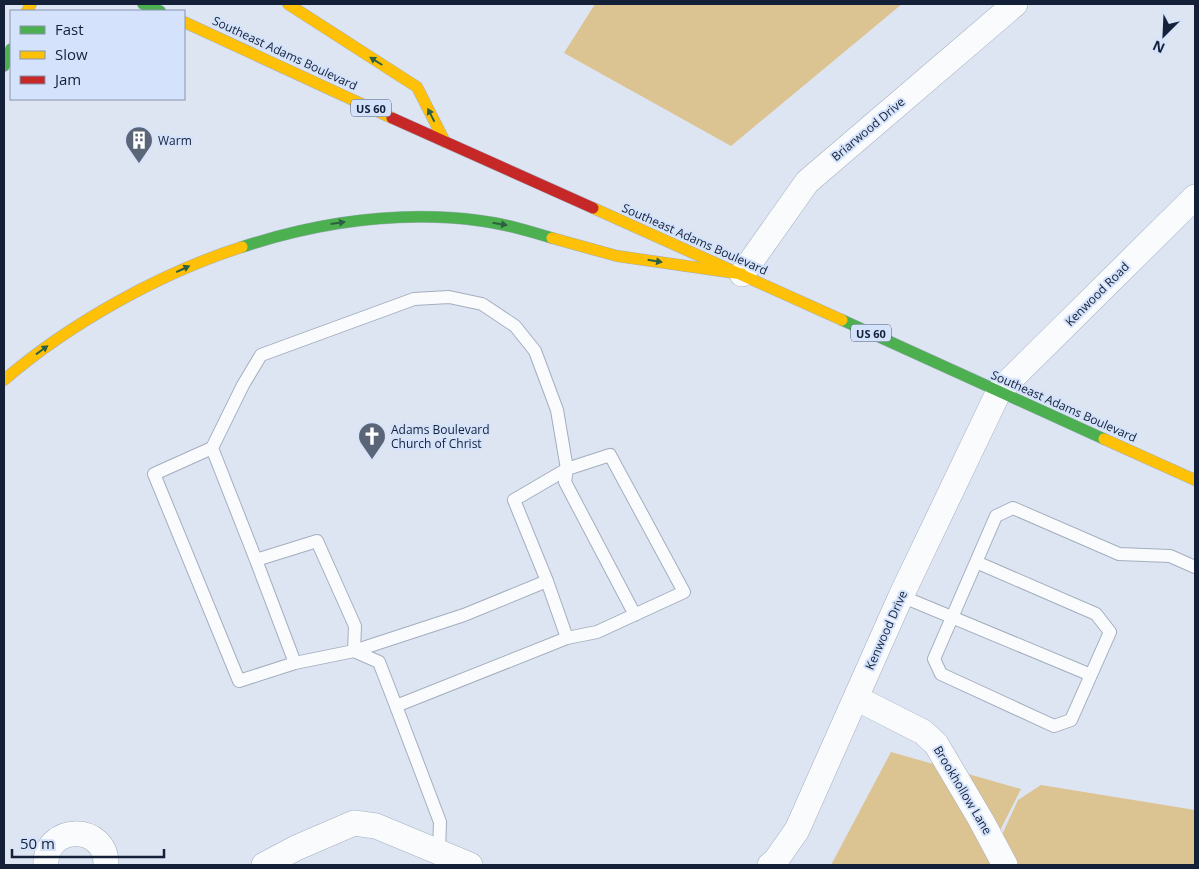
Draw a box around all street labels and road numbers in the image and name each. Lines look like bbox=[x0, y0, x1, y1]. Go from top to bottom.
street label: Southeast Adams Boulevard bbox=[210, 12, 360, 94]
street label: Briarwood Drive bbox=[828, 93, 908, 165]
road number: US 60 bbox=[351, 100, 391, 116]
street label: Southeast Adams Boulevard bbox=[619, 199, 771, 279]
street label: Kenwood Road bbox=[1061, 258, 1133, 330]
road number: US 60 bbox=[851, 324, 891, 342]
street label: Southeast Adams Boulevard bbox=[988, 366, 1140, 446]
street label: Kenwood Drive bbox=[861, 587, 911, 672]
street label: Brookhollow Lane bbox=[930, 742, 996, 838]

